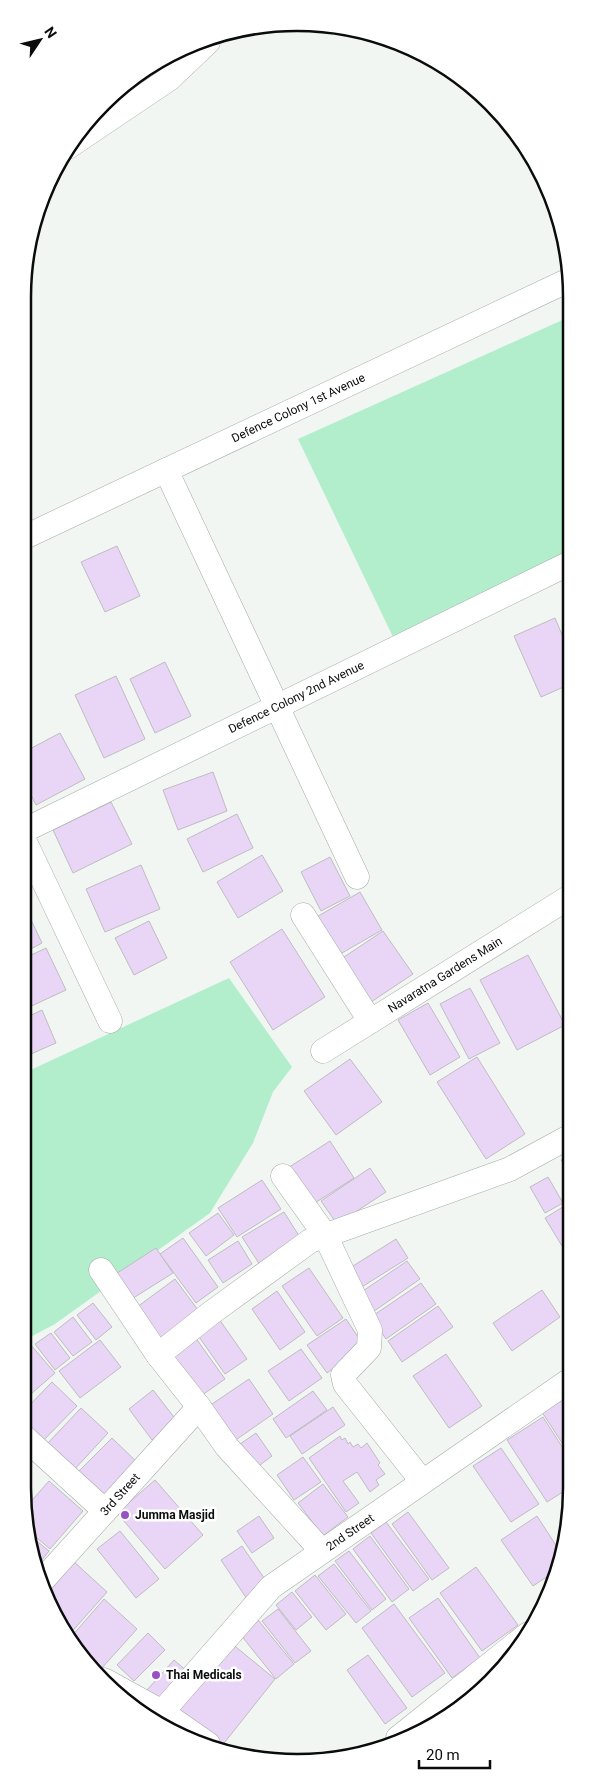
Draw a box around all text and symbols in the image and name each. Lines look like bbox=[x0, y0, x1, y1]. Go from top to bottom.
north arrow bbox=[15, 15, 65, 65]
text: N bbox=[41, 24, 60, 41]
street label: Defence Colony 1st Avenue bbox=[229, 370, 367, 445]
street label: Defence Colony 2nd Avenue bbox=[226, 658, 366, 736]
street label: Navaratna Gardens Main bbox=[385, 934, 505, 1016]
street label: 3rd Street bbox=[97, 1470, 143, 1518]
place label: Jumma Masjid bbox=[135, 1508, 215, 1522]
marker: Jumma Masjid bbox=[119, 1509, 131, 1521]
street label: 2nd Street bbox=[324, 1511, 377, 1554]
place label: Thai Medicals bbox=[166, 1668, 242, 1682]
marker: Thai Medicals bbox=[150, 1669, 162, 1681]
scale bar bbox=[419, 1738, 490, 1770]
text: 20 m bbox=[426, 1746, 460, 1764]

